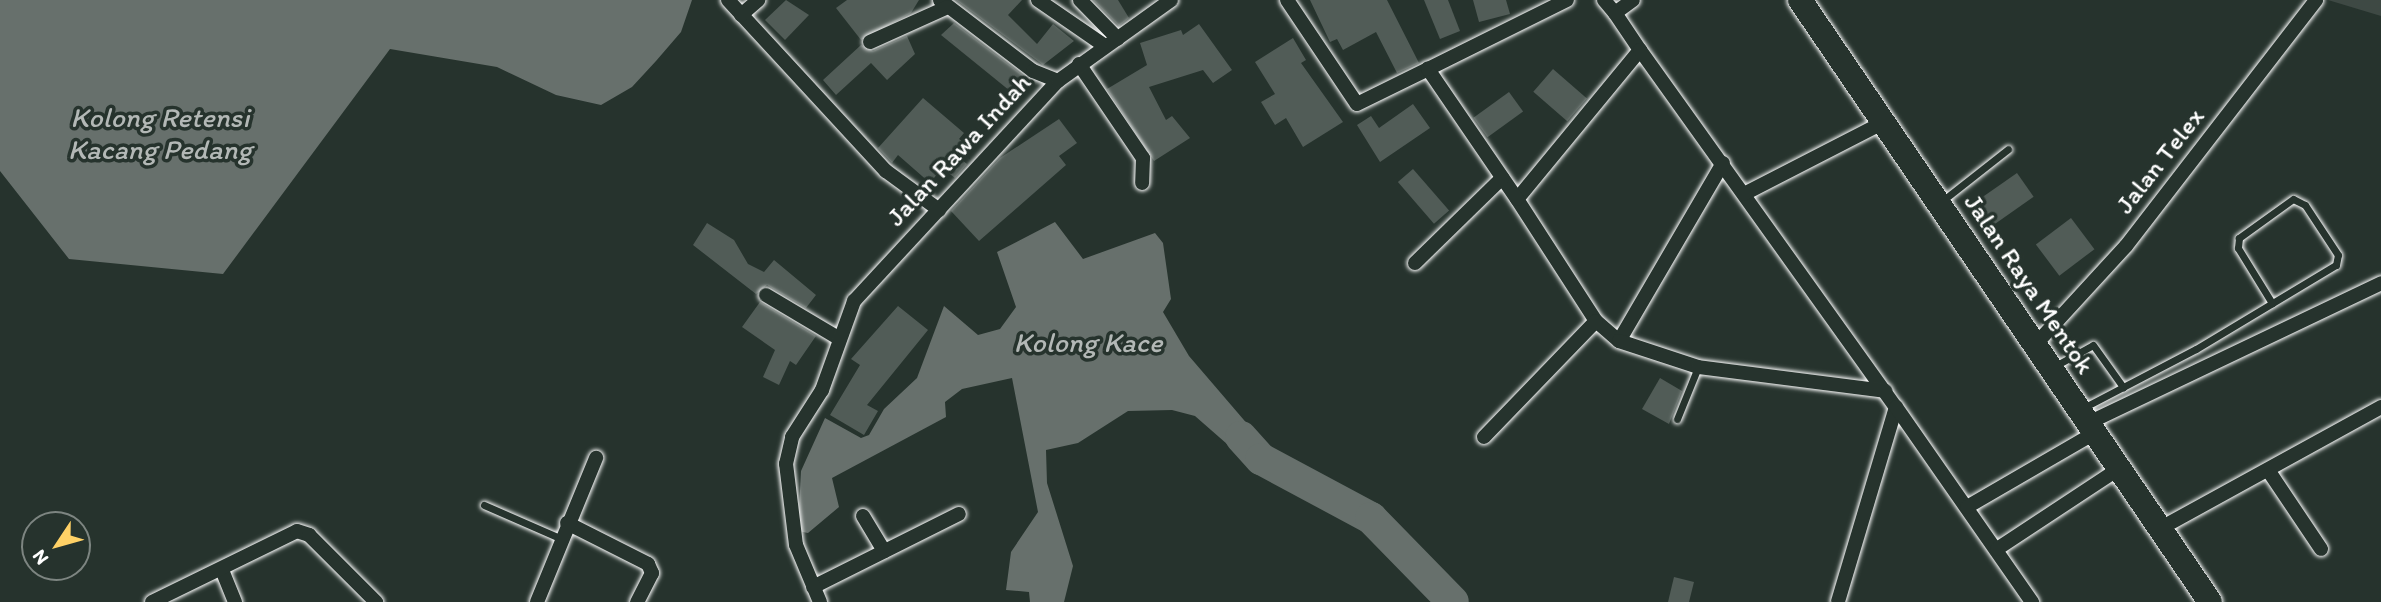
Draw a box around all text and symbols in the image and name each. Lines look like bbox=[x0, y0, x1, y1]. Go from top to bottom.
street label: Jalan Rawa Indah bbox=[880, 67, 1038, 233]
water label: Kolong Retensi Kacang Pedang bbox=[69, 100, 251, 166]
street label: Jalan Telex bbox=[2110, 103, 2210, 219]
street label: Jalan Raya Mentok bbox=[1958, 189, 2100, 379]
water label: Kolong Kace bbox=[1014, 325, 1162, 359]
north arrow bbox=[21, 511, 91, 581]
text: N bbox=[27, 546, 53, 569]

